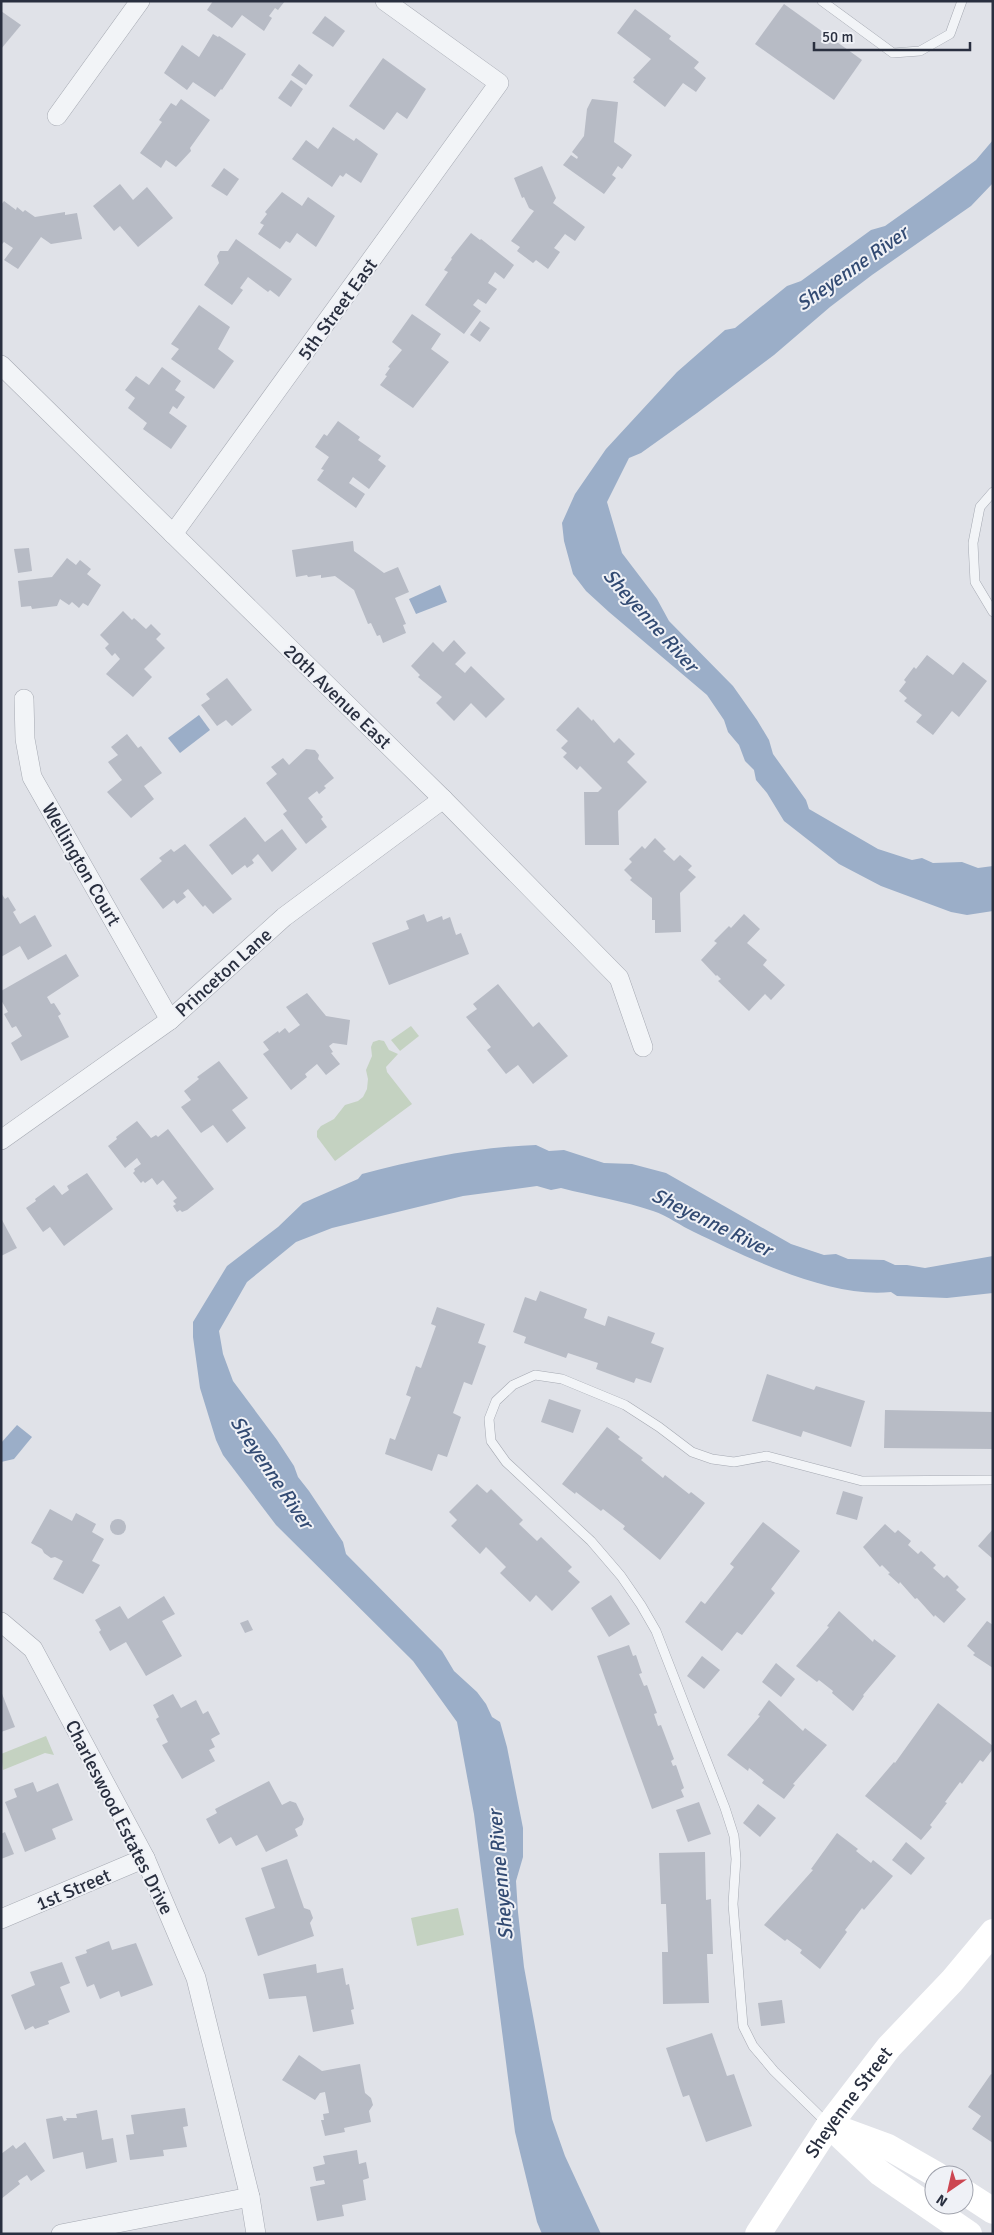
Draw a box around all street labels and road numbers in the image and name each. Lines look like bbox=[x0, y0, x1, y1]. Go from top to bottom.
street label: 5th Street East bbox=[293, 254, 383, 365]
street label: 20th Avenue East bbox=[278, 639, 396, 754]
street label: Wellington Court bbox=[36, 799, 126, 930]
street label: Princeton Lane bbox=[170, 923, 277, 1022]
street label: Charleswood Estates Drive bbox=[60, 1716, 179, 1919]
street label: 1st Street bbox=[32, 1863, 115, 1916]
street label: Sheyenne Street bbox=[800, 2042, 898, 2162]

